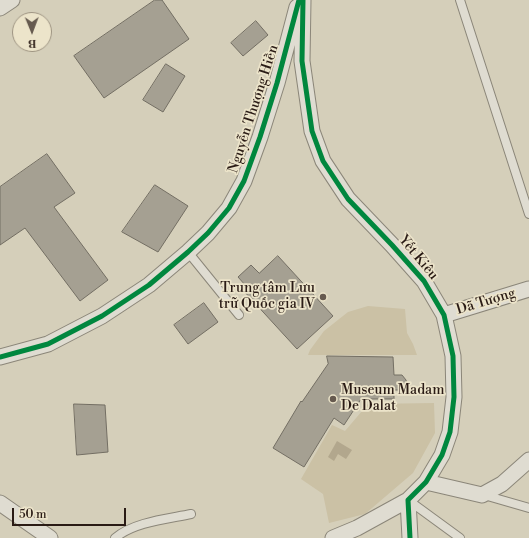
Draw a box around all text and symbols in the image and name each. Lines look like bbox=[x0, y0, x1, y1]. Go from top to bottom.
north arrow bbox=[12, 12, 52, 52]
text: B bbox=[28, 36, 36, 50]
street label: Nguyễn Thượng Hiền bbox=[225, 43, 283, 175]
street label: Yết Kiêu bbox=[395, 232, 441, 284]
place label: Trung tâm Lưu trữ Quốc gia IV bbox=[219, 281, 315, 314]
street label: Dã Tượng bbox=[454, 285, 518, 319]
marker: Trung tâm Lưu trữ Quốc gia IV bbox=[318, 292, 328, 302]
place label: Museum Madam De Dalat bbox=[341, 383, 444, 416]
marker: Museum Madam De Dalat bbox=[328, 394, 338, 404]
scale bar bbox=[14, 500, 128, 526]
text: 50 m bbox=[19, 507, 47, 522]

